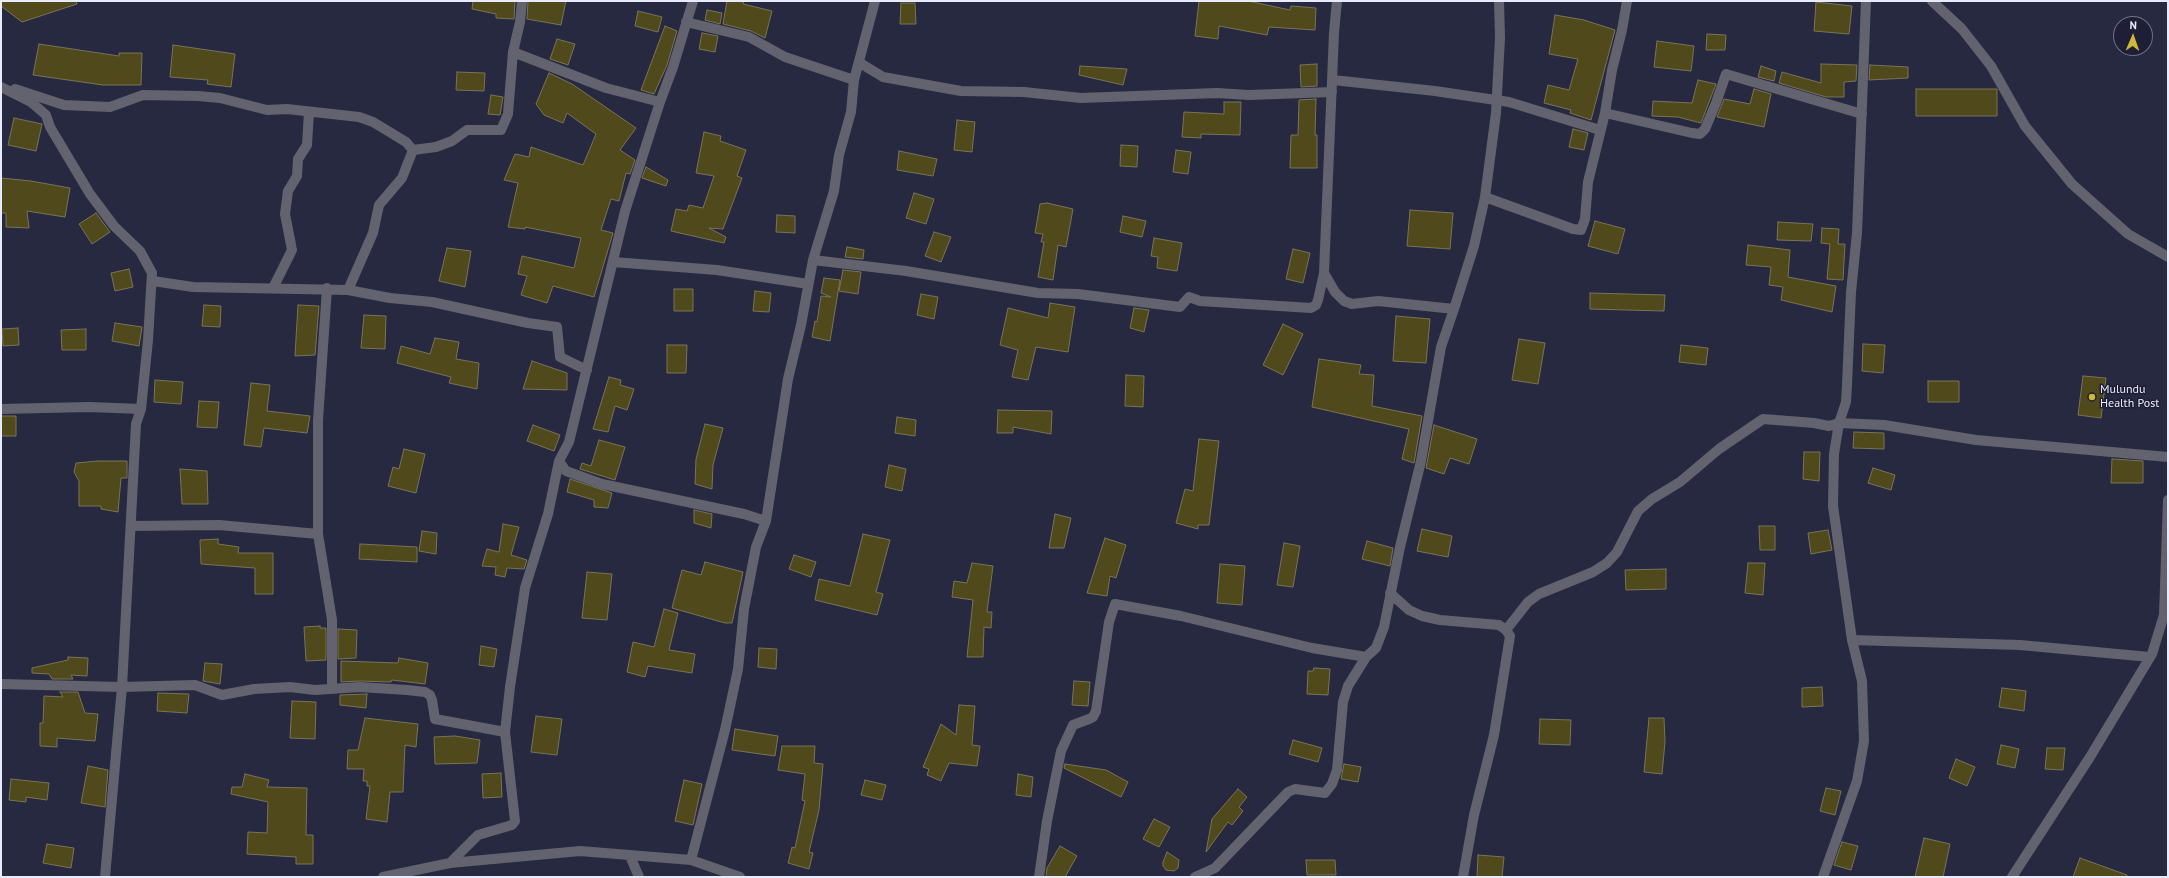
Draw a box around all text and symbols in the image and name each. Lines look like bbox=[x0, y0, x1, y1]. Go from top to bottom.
north arrow bbox=[2113, 16, 2153, 56]
text: N bbox=[2130, 18, 2137, 32]
place label: Mulundu Health Post bbox=[2100, 383, 2159, 411]
marker: Mulundu Health Post bbox=[2087, 392, 2097, 402]

